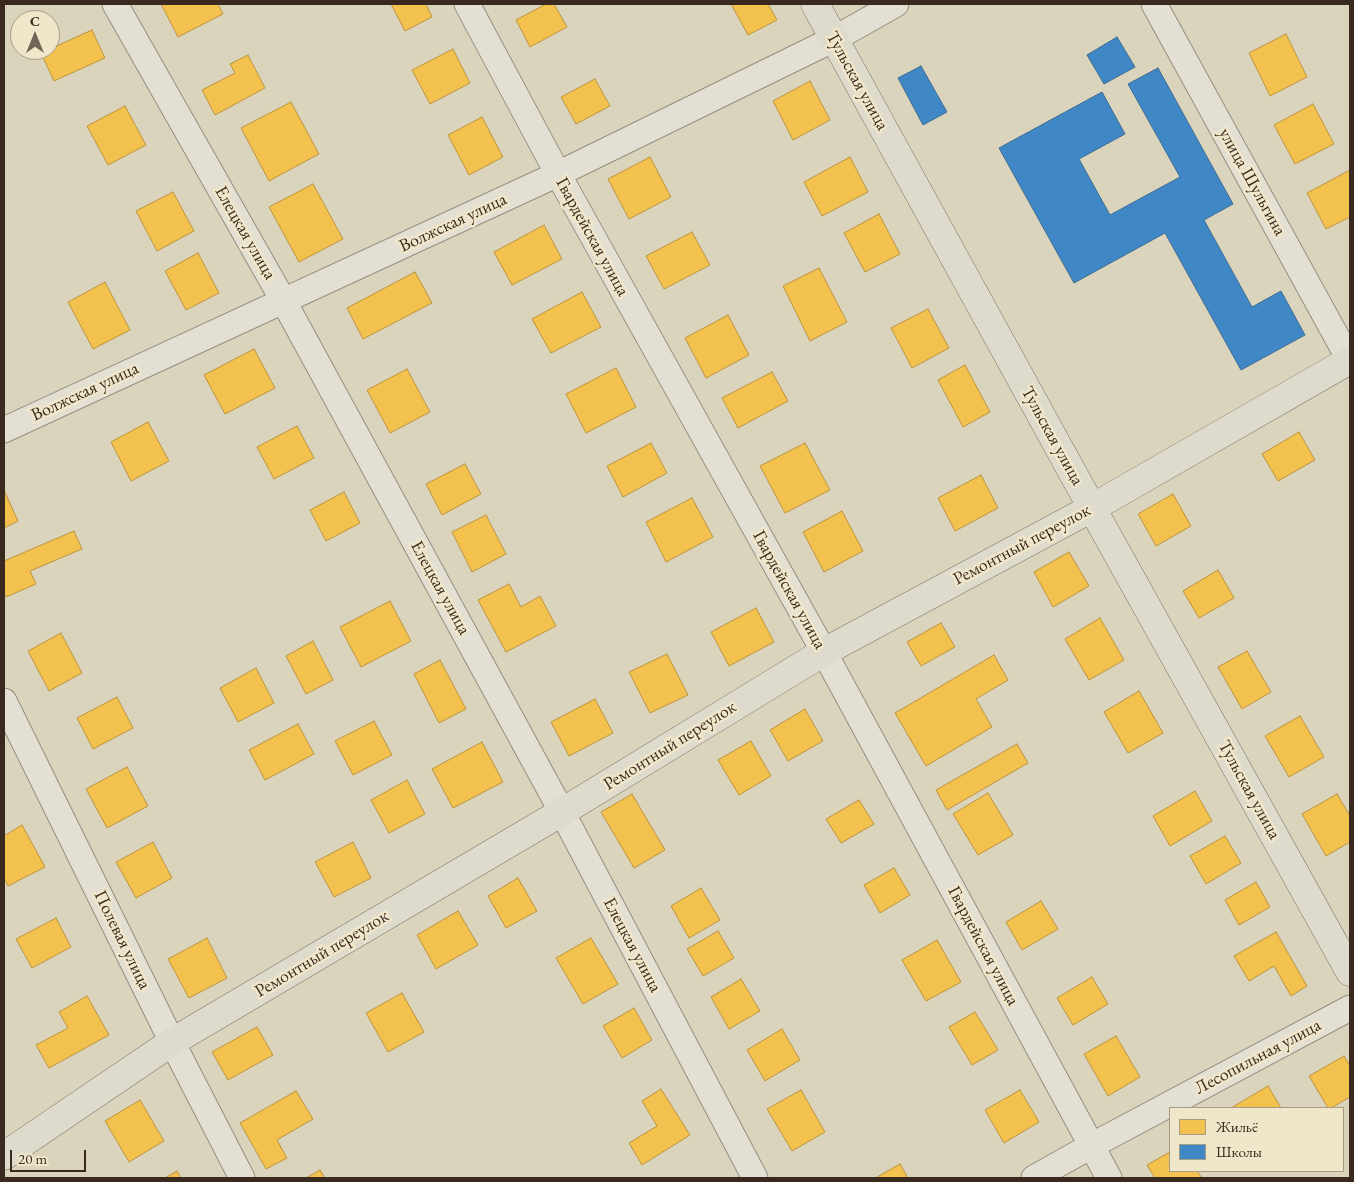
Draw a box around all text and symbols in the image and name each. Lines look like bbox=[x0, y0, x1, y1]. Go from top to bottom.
north arrow bbox=[10, 10, 60, 60]
text: С bbox=[30, 12, 40, 30]
street label: Тульская улица bbox=[821, 28, 893, 134]
street label: улица Шульгина bbox=[1214, 124, 1290, 240]
street label: Гвардейская улица bbox=[551, 174, 633, 300]
street label: Елецкая улица bbox=[210, 182, 280, 284]
street label: Волжская улица bbox=[396, 189, 510, 257]
street label: Волжская улица bbox=[28, 358, 142, 426]
street label: Тульская улица bbox=[1016, 383, 1088, 489]
street label: Ремонтный переулок bbox=[950, 500, 1094, 590]
street label: Гвардейская улица bbox=[748, 527, 830, 653]
street label: Елецкая улица bbox=[405, 537, 475, 639]
street label: Ремонтный переулок bbox=[600, 696, 740, 796]
street label: Тульская улица bbox=[1213, 737, 1285, 843]
street label: Гвардейская улица bbox=[942, 883, 1024, 1009]
street label: Полевая улица bbox=[89, 887, 155, 993]
street label: Елецкая улица bbox=[598, 894, 666, 996]
street label: Ремонтный переулок bbox=[251, 905, 393, 1003]
street label: Лесопильная улица bbox=[1191, 1015, 1325, 1099]
legend bbox=[1169, 1107, 1344, 1172]
text: Жильё bbox=[1216, 1117, 1258, 1136]
scale bar bbox=[12, 1140, 89, 1172]
text: Школы bbox=[1216, 1142, 1262, 1161]
text: 20 m bbox=[18, 1149, 47, 1168]

